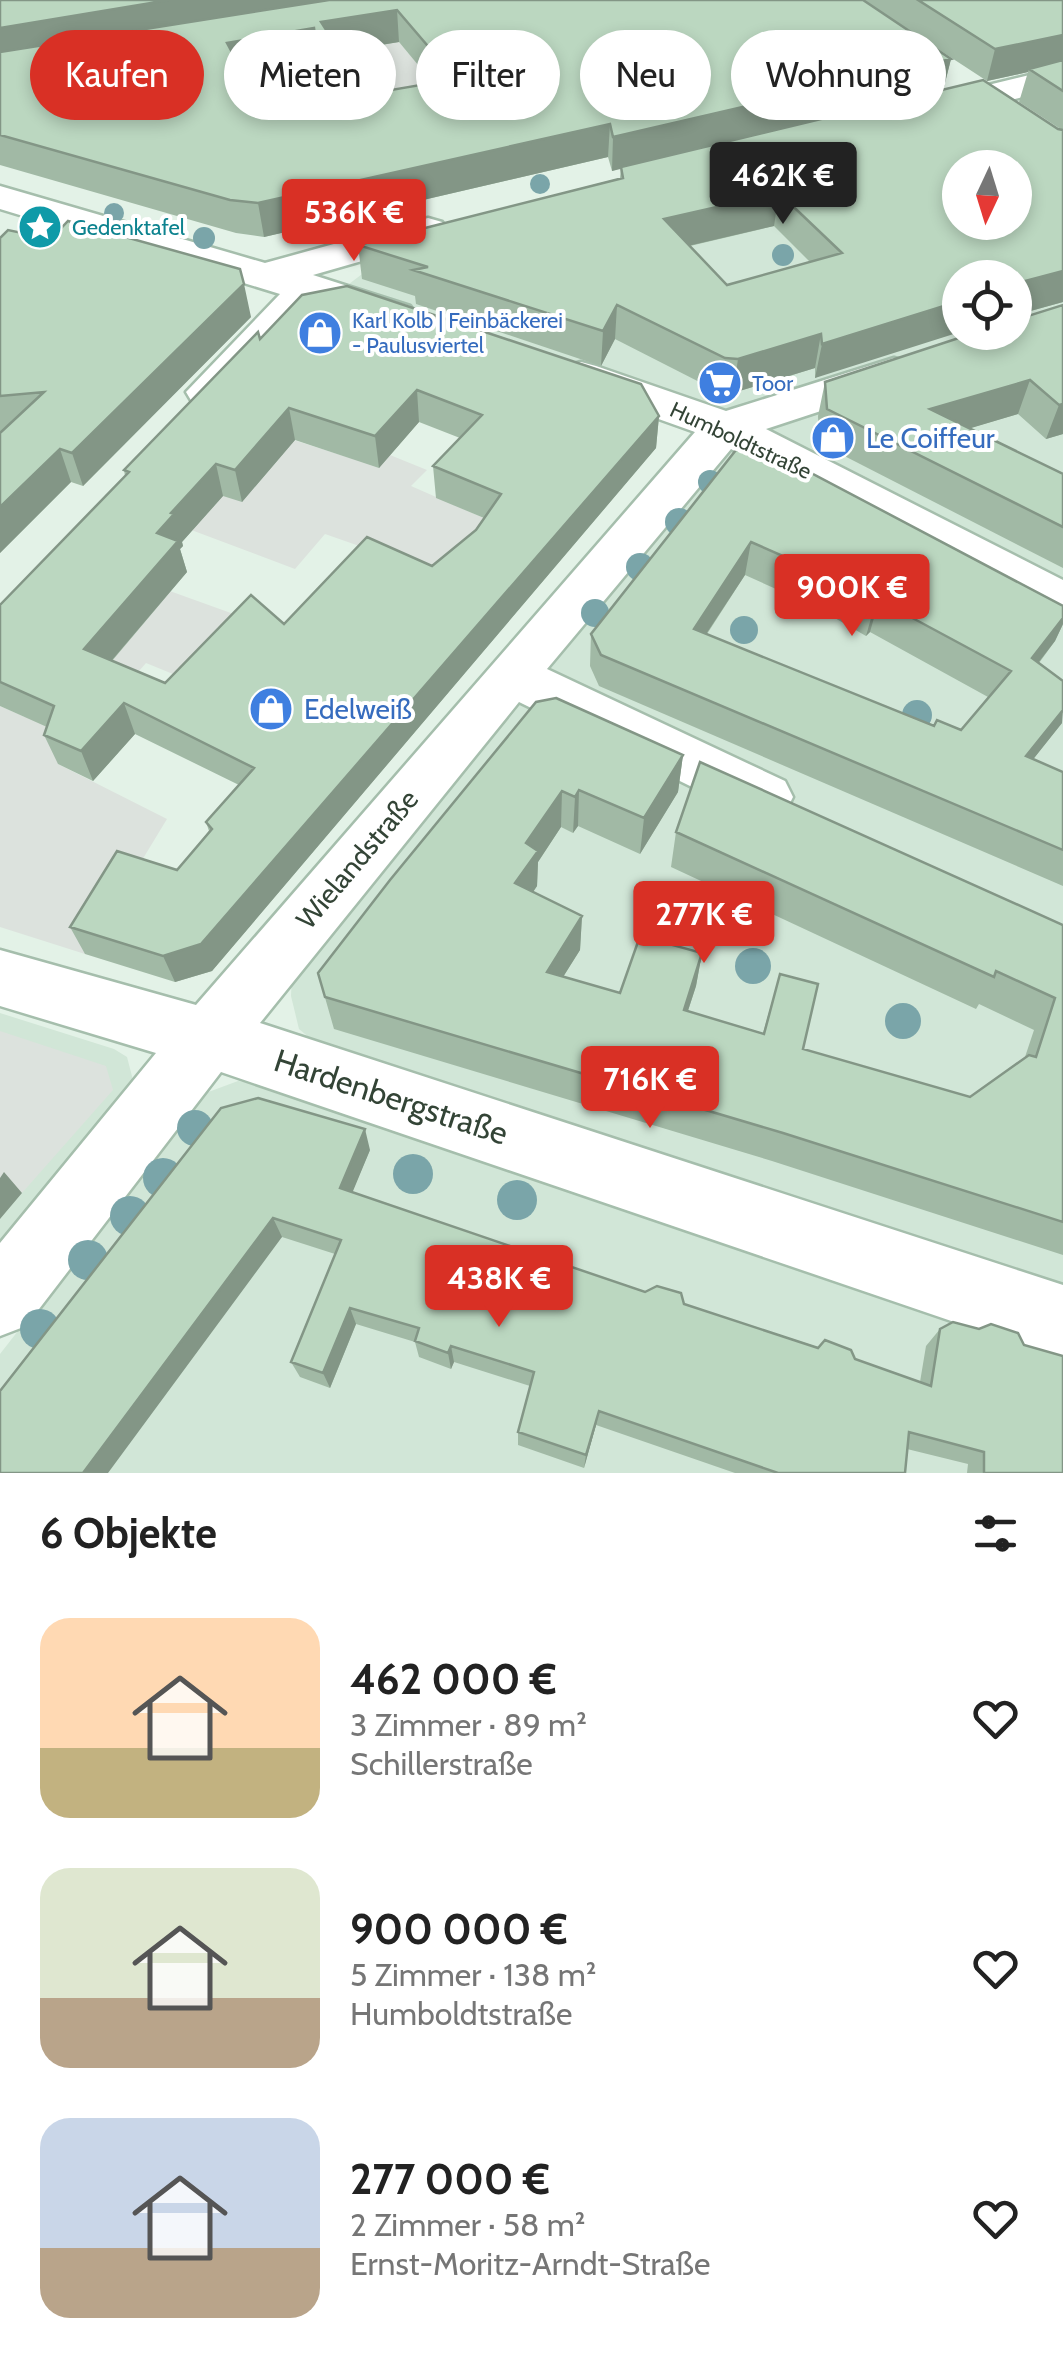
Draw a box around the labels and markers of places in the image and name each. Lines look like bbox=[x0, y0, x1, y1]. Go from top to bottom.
pin: 462K € bbox=[702, 142, 864, 227]
pin: 536K € bbox=[273, 179, 435, 264]
place icon: Gedenktafel bbox=[17, 204, 63, 250]
place label: Gedenktafel bbox=[72, 214, 186, 241]
place label: Karl Kolb | Feinbäckerei - Paulusviertel bbox=[352, 307, 563, 359]
shop icon: Karl Kolb | Feinbäckerei - Paulusviertel bbox=[297, 310, 343, 356]
supermarket icon: Toor bbox=[697, 360, 743, 406]
place label: Toor bbox=[752, 370, 793, 397]
shop icon: Le Coiffeur bbox=[810, 415, 856, 461]
place label: Le Coiffeur bbox=[866, 421, 995, 455]
pin: 900K € bbox=[771, 554, 933, 639]
shop icon: Edelweiß bbox=[248, 686, 294, 732]
place label: Edelweiß bbox=[304, 692, 412, 726]
pin: 277K € bbox=[623, 881, 785, 966]
pin: 716K € bbox=[569, 1046, 731, 1131]
pin: 438K € bbox=[418, 1245, 580, 1330]

